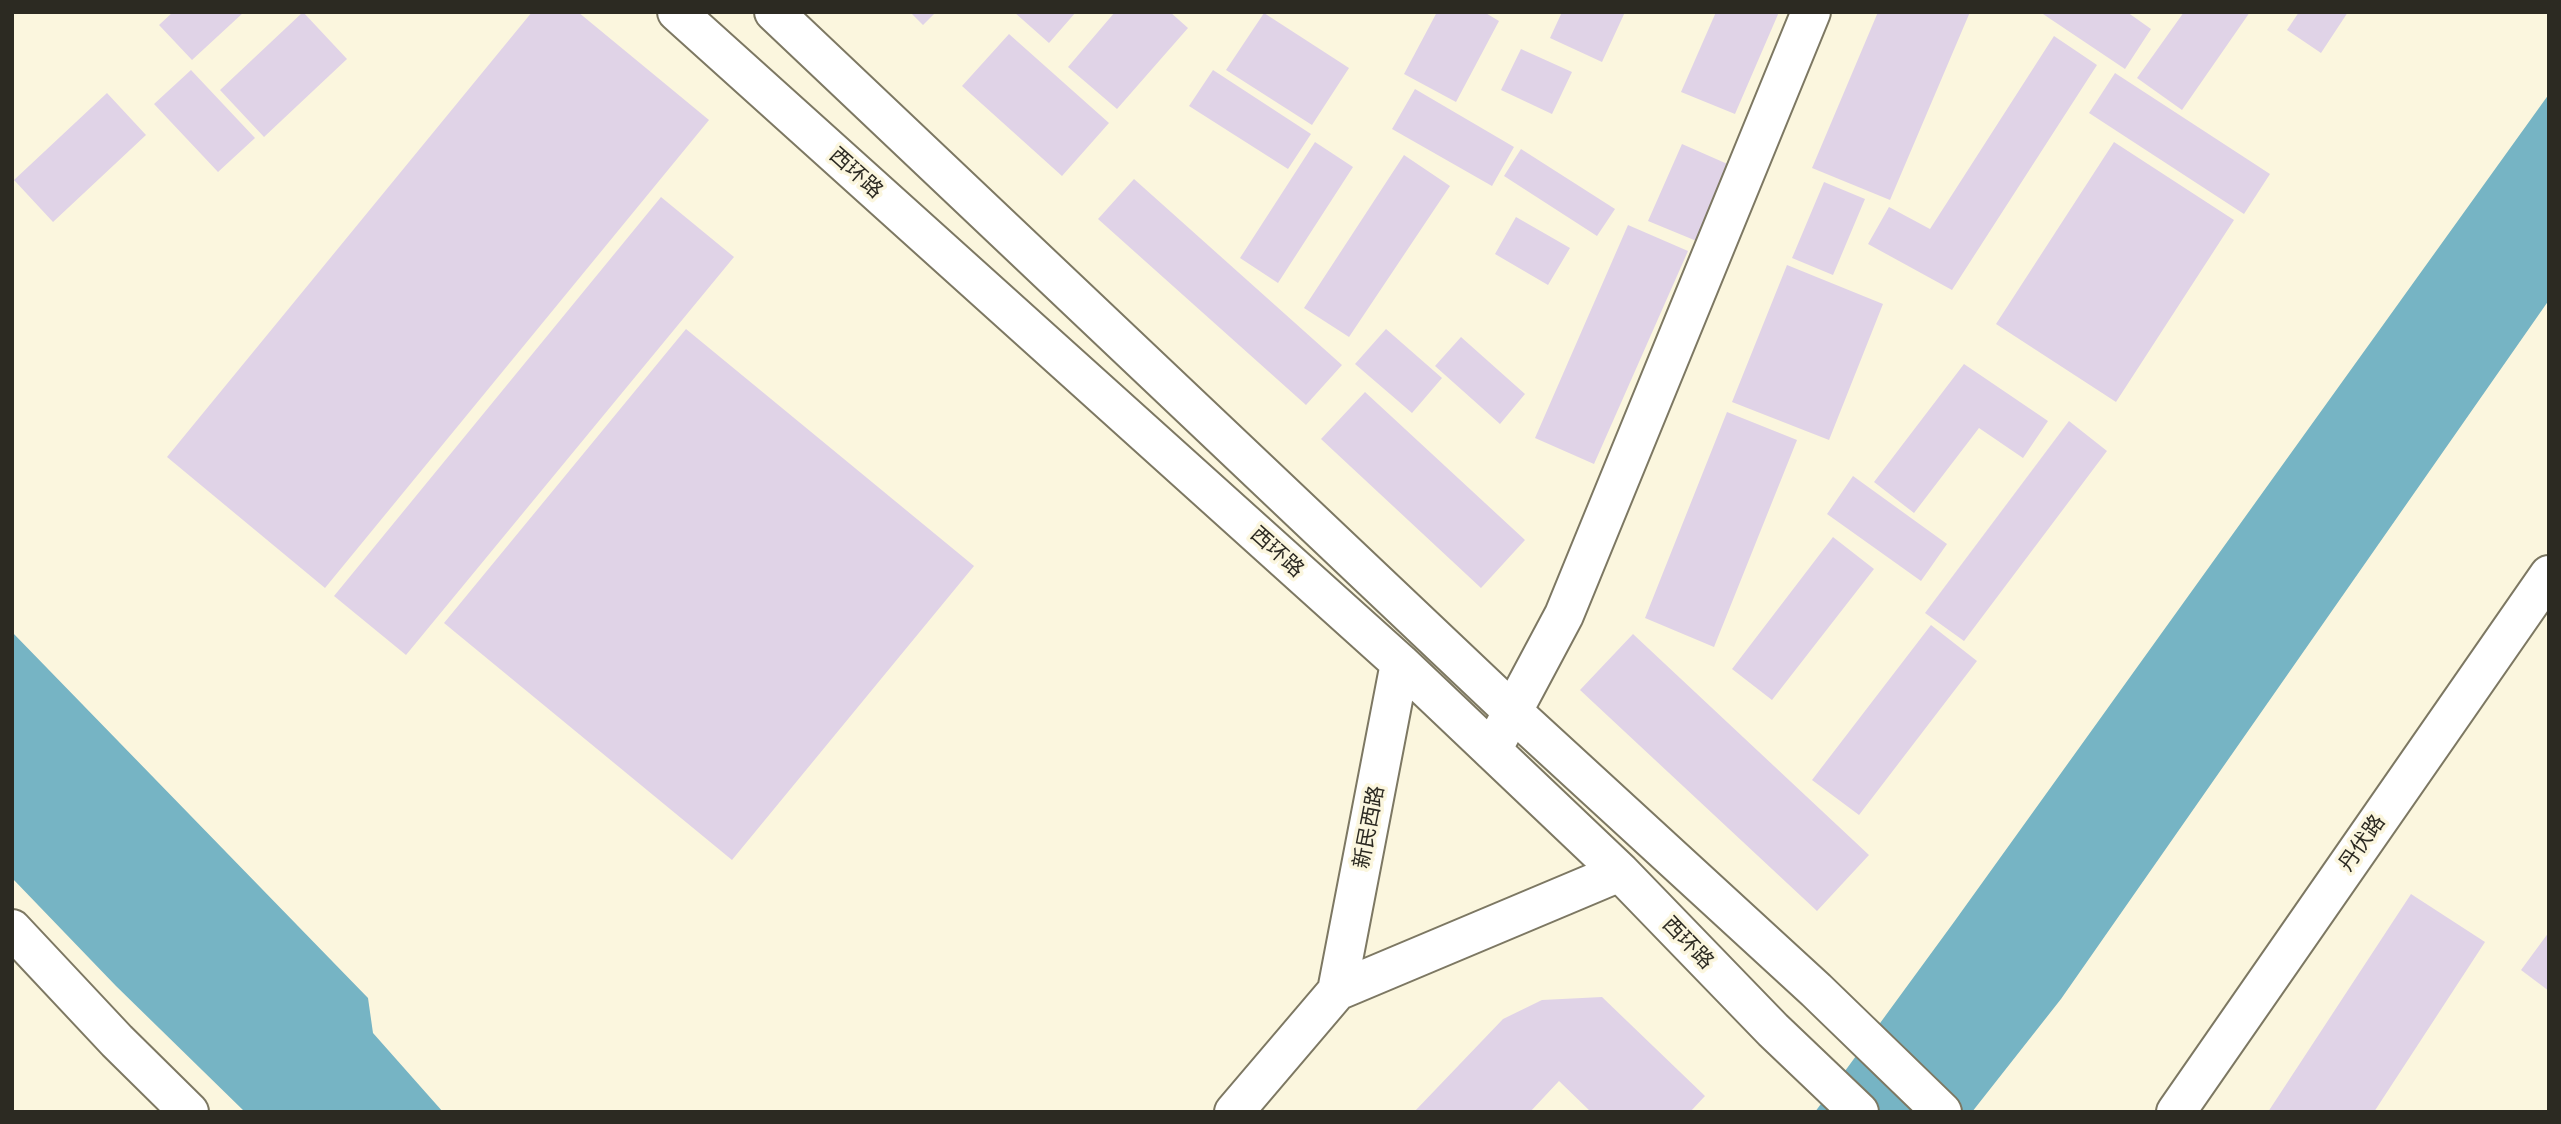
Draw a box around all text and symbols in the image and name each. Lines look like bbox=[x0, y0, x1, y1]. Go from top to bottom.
street label: 西环路 bbox=[824, 143, 888, 203]
street label: 西环路 bbox=[1245, 522, 1309, 582]
street label: 新民西路 bbox=[1349, 783, 1389, 871]
street label: 丹伏路 bbox=[2334, 810, 2390, 876]
street label: 西环路 bbox=[1657, 912, 1719, 974]

